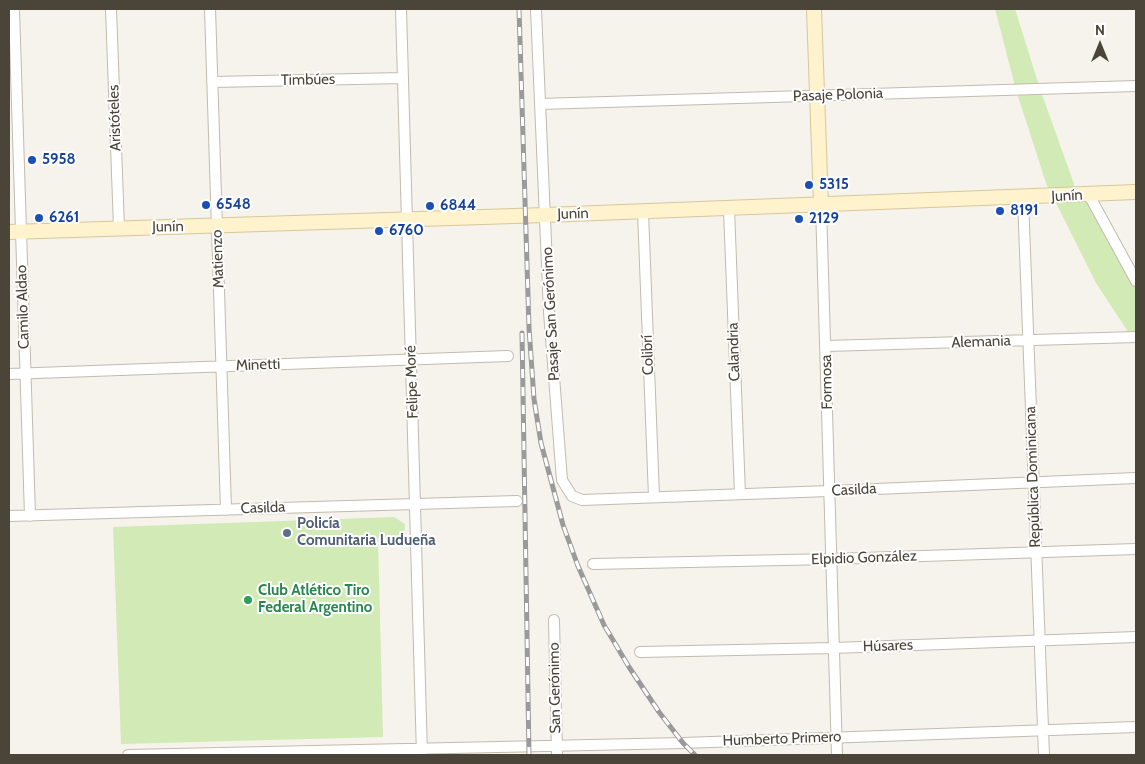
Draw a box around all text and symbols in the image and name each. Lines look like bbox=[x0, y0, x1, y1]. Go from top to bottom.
north arrow bbox=[1075, 20, 1125, 70]
text: N bbox=[1095, 21, 1105, 39]
street label: Timbúes bbox=[281, 71, 335, 89]
street label: Aristóteles bbox=[105, 84, 125, 152]
street label: Pasaje Polonia bbox=[793, 84, 883, 106]
place label: 5958 bbox=[42, 151, 76, 169]
marker: 5958 bbox=[26, 154, 38, 166]
place label: 5315 bbox=[819, 176, 849, 194]
marker: 5315 bbox=[803, 179, 815, 191]
street label: Junín bbox=[1051, 186, 1083, 206]
place label: 6548 bbox=[216, 196, 251, 214]
place label: 6844 bbox=[440, 197, 476, 215]
marker: 6548 bbox=[200, 199, 212, 211]
marker: 6844 bbox=[424, 200, 436, 212]
place label: 8191 bbox=[1010, 202, 1039, 220]
street label: Junín bbox=[557, 204, 589, 224]
marker: 8191 bbox=[994, 205, 1006, 217]
place label: 6261 bbox=[49, 209, 79, 227]
place label: 2129 bbox=[809, 210, 839, 228]
marker: 6261 bbox=[33, 212, 45, 224]
marker: 2129 bbox=[793, 213, 805, 225]
street label: Junín bbox=[152, 218, 184, 236]
place label: 6760 bbox=[389, 222, 424, 240]
marker: 6760 bbox=[373, 225, 385, 237]
street label: Matienzo bbox=[208, 229, 228, 289]
street label: Pasaje San Gerónimo bbox=[538, 246, 564, 382]
street label: Camilo Aldao bbox=[13, 265, 33, 349]
street label: Calandria bbox=[724, 322, 744, 382]
street label: Alemania bbox=[951, 332, 1011, 352]
street label: Colibrí bbox=[638, 335, 658, 375]
street label: Felipe Moré bbox=[402, 345, 422, 419]
street label: Formosa bbox=[818, 354, 836, 410]
street label: Minetti bbox=[235, 355, 281, 375]
street label: República Dominicana bbox=[1022, 406, 1044, 548]
street label: Casilda bbox=[831, 480, 877, 500]
street label: Casilda bbox=[240, 498, 286, 518]
place label: Policía Comunitaria Ludueña bbox=[297, 515, 436, 550]
marker: Policía Comunitaria Ludueña bbox=[281, 527, 293, 539]
street label: Elpidio González bbox=[811, 547, 917, 569]
place label: Club Atlético Tiro Federal Argentino bbox=[258, 582, 372, 617]
marker: Club Atlético Tiro Federal Argentino bbox=[242, 594, 254, 606]
street label: Húsares bbox=[863, 636, 913, 656]
street label: San Gerónimo bbox=[545, 642, 565, 734]
street label: Humberto Primero bbox=[722, 728, 842, 750]

